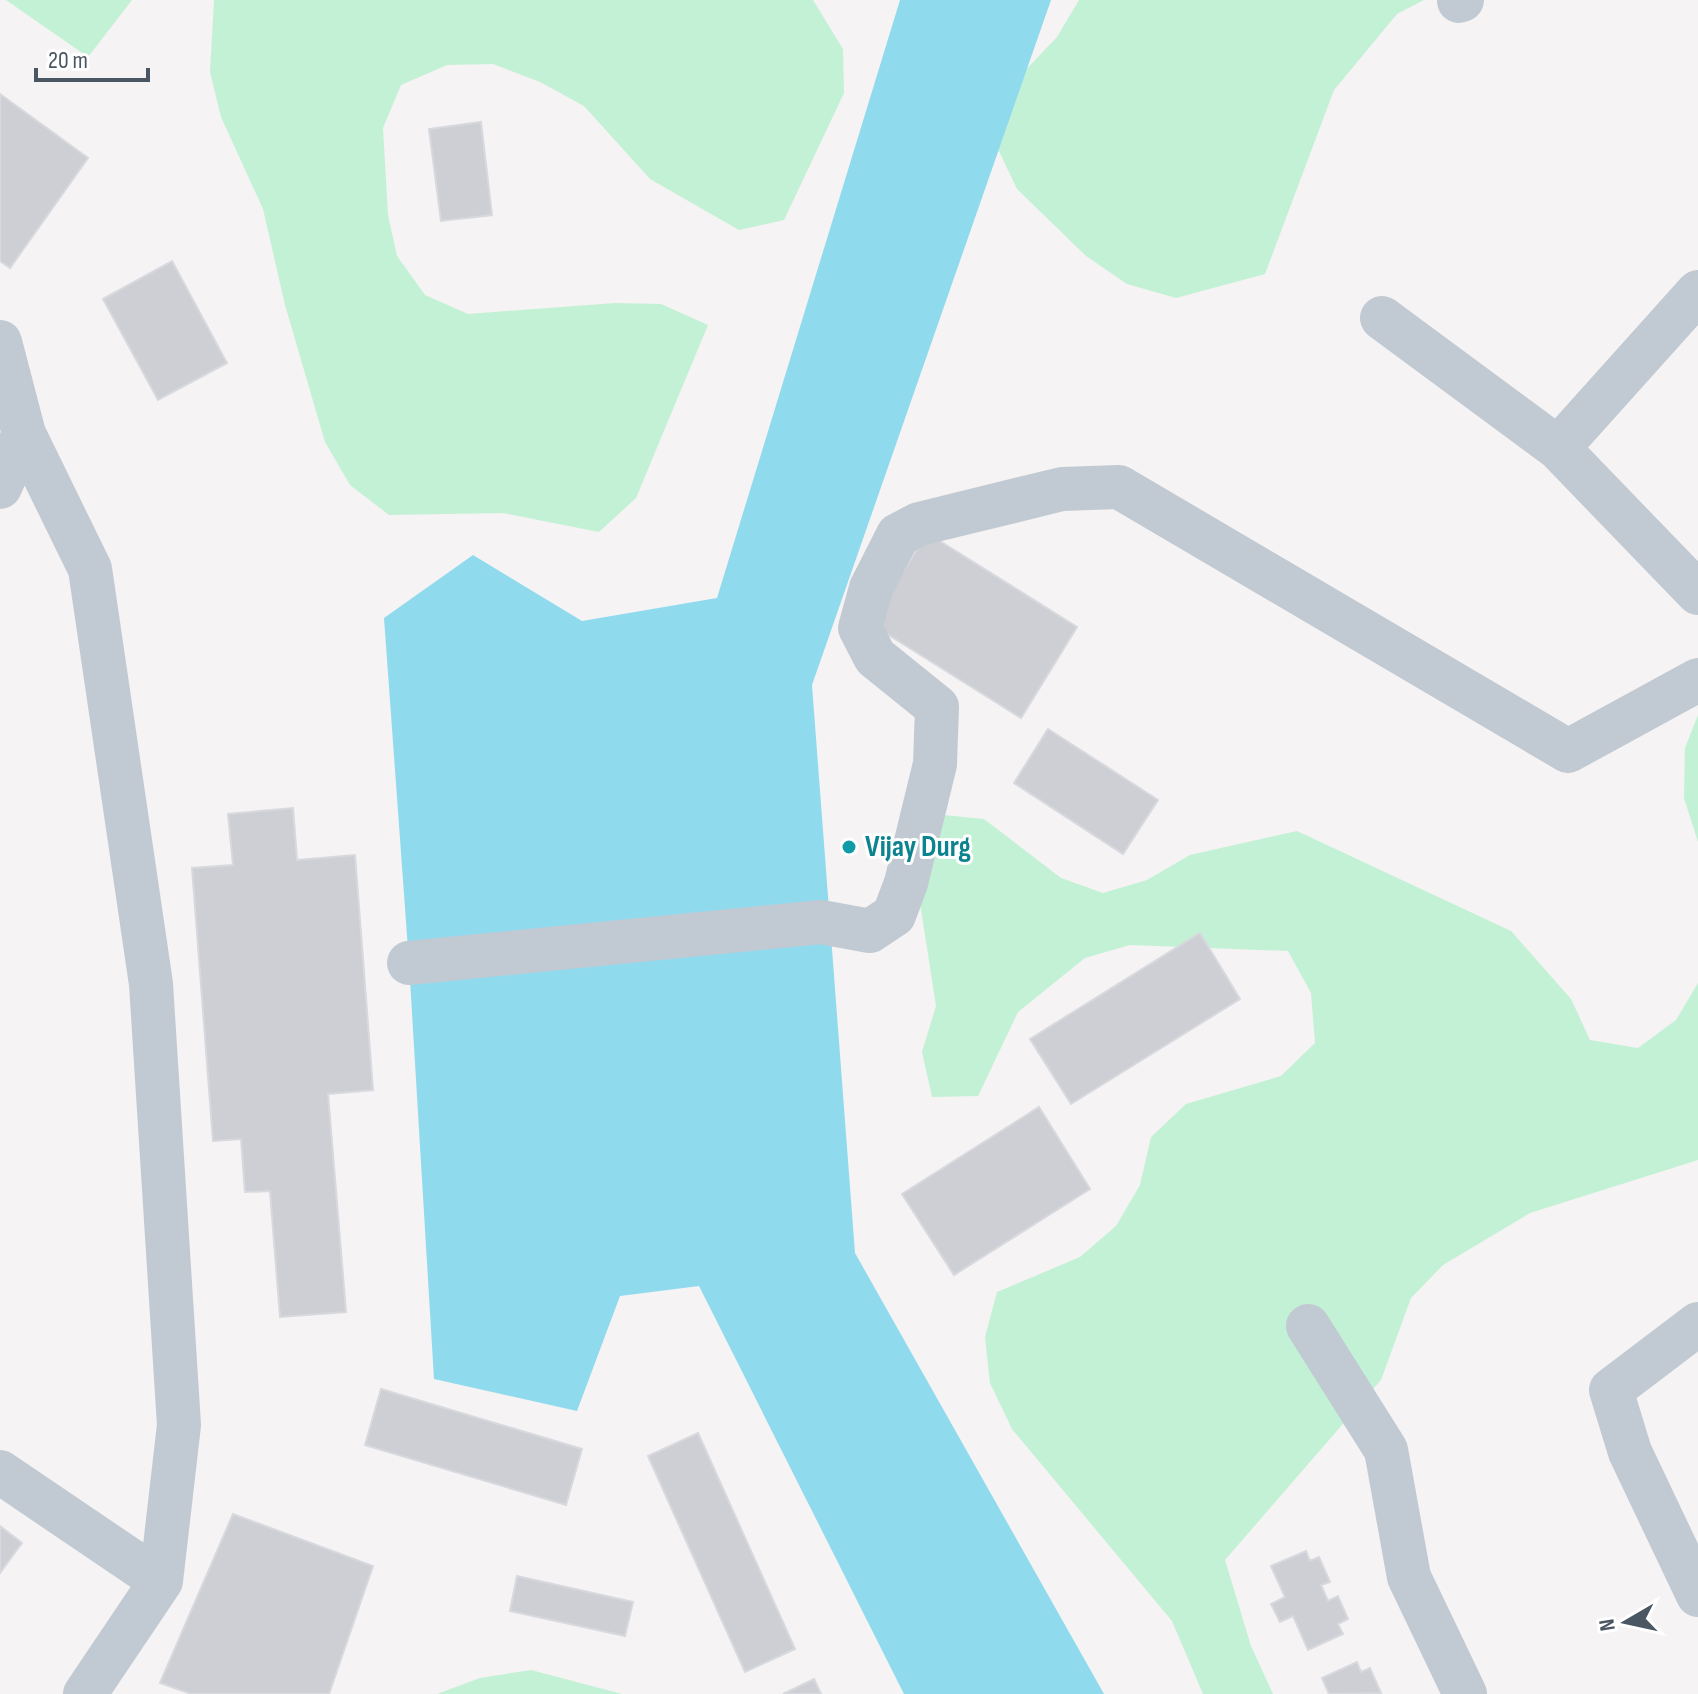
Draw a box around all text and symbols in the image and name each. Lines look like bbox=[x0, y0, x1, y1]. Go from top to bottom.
scale bar bbox=[36, 32, 148, 82]
text: 20 m bbox=[48, 46, 88, 75]
place label: Vijay Durg bbox=[865, 829, 971, 865]
marker: Vijay Durg bbox=[840, 838, 858, 856]
north arrow bbox=[1586, 1582, 1666, 1662]
text: N bbox=[1593, 1617, 1622, 1633]

